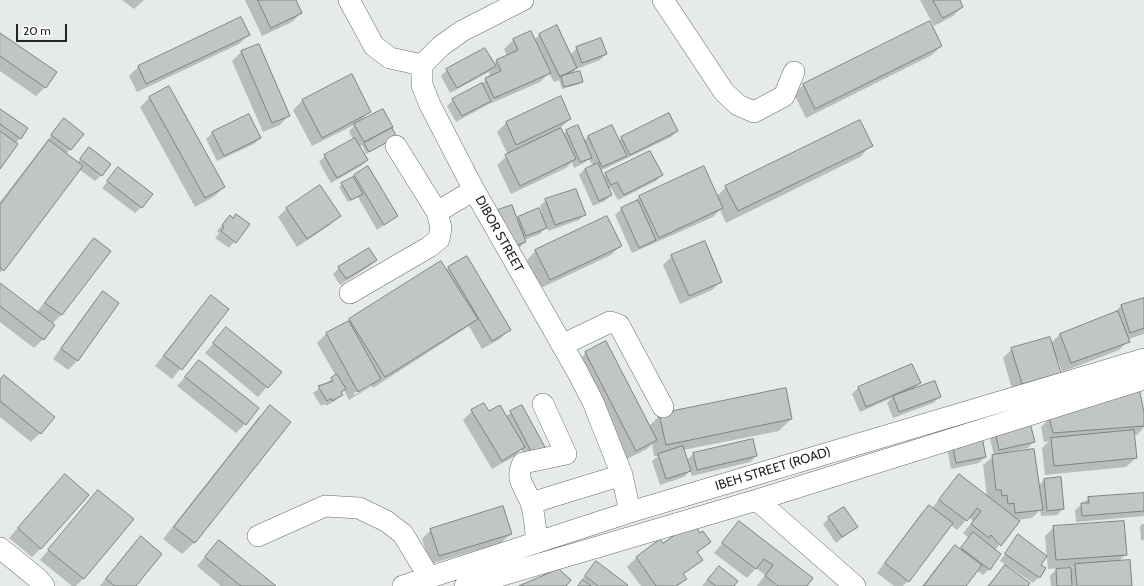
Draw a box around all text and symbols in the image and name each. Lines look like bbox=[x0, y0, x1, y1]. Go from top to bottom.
scale bar bbox=[18, 16, 69, 42]
text: 20 m bbox=[23, 23, 51, 38]
street label: DIBOR STREET bbox=[472, 193, 526, 275]
street label: IBEH STREET (ROAD) bbox=[713, 444, 833, 494]

